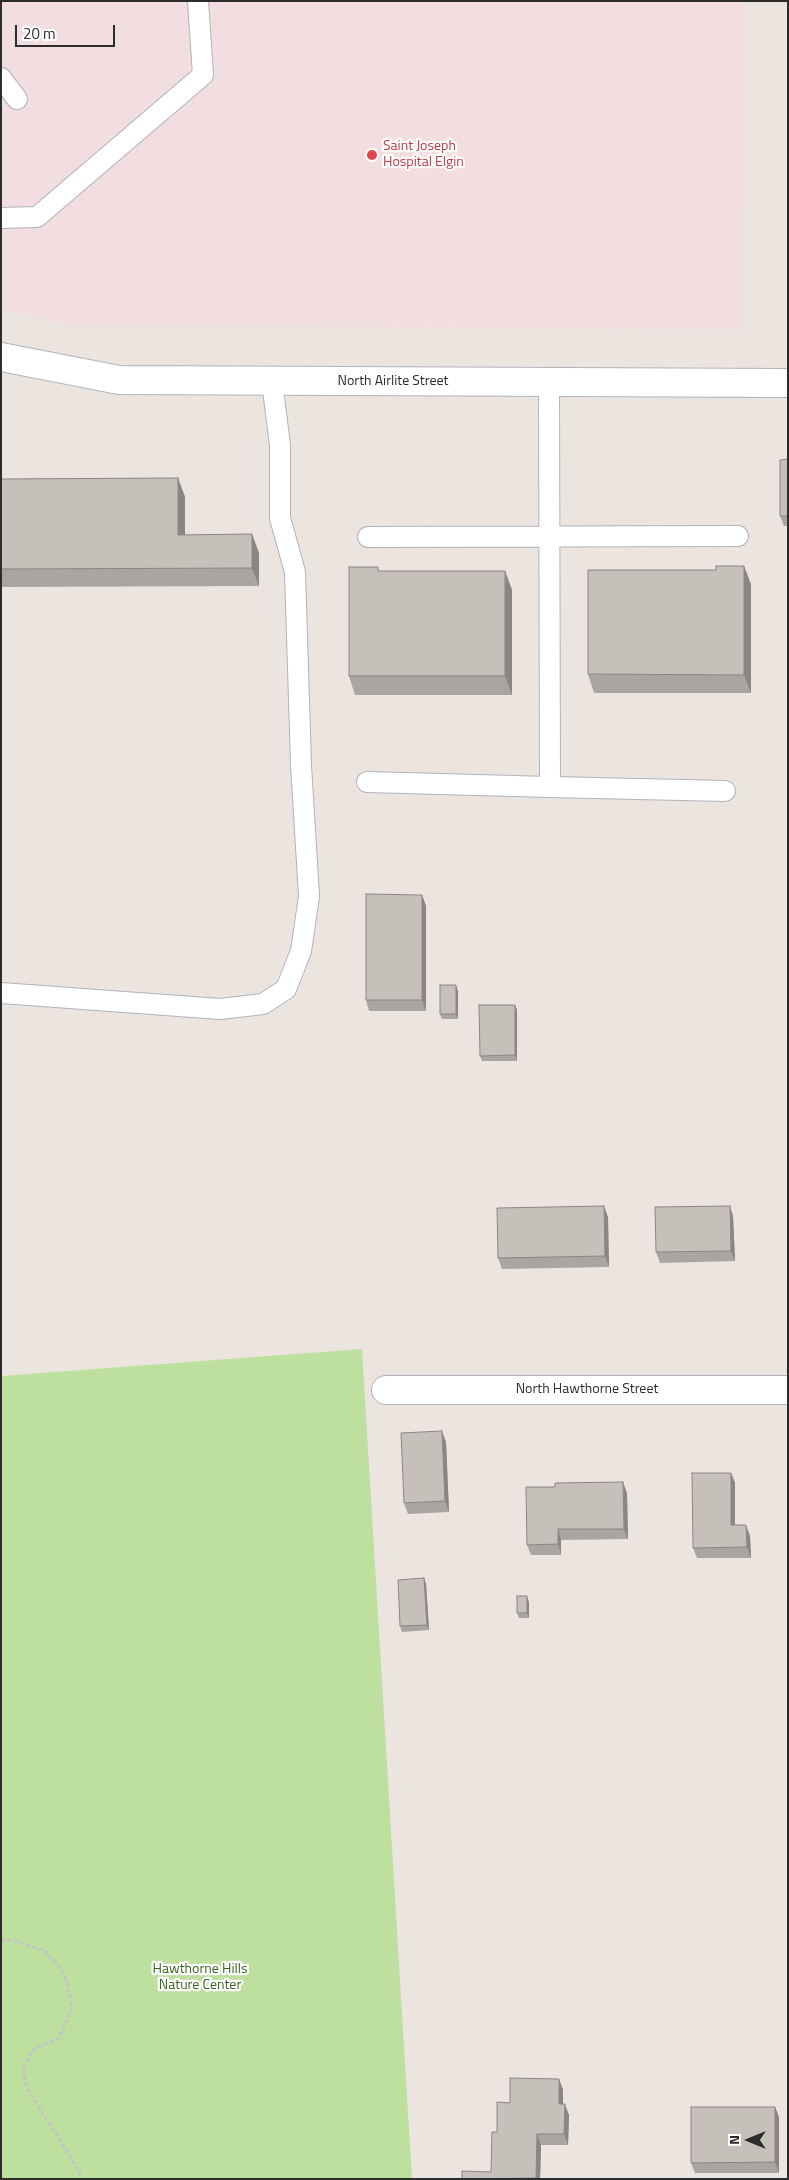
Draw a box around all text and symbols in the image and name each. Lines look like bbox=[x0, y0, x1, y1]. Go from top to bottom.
scale bar bbox=[18, 15, 118, 47]
text: 20 m bbox=[23, 22, 56, 45]
place label: Saint Joseph Hospital Elgin bbox=[383, 139, 464, 172]
marker: Saint Joseph Hospital Elgin bbox=[365, 148, 379, 162]
street label: North Airlite Street bbox=[338, 374, 448, 390]
street label: North Hawthorne Street bbox=[516, 1382, 658, 1398]
park label: Hawthorne Hills Nature Center bbox=[153, 1962, 247, 1994]
north arrow bbox=[724, 2115, 774, 2165]
text: N bbox=[723, 2135, 744, 2145]

